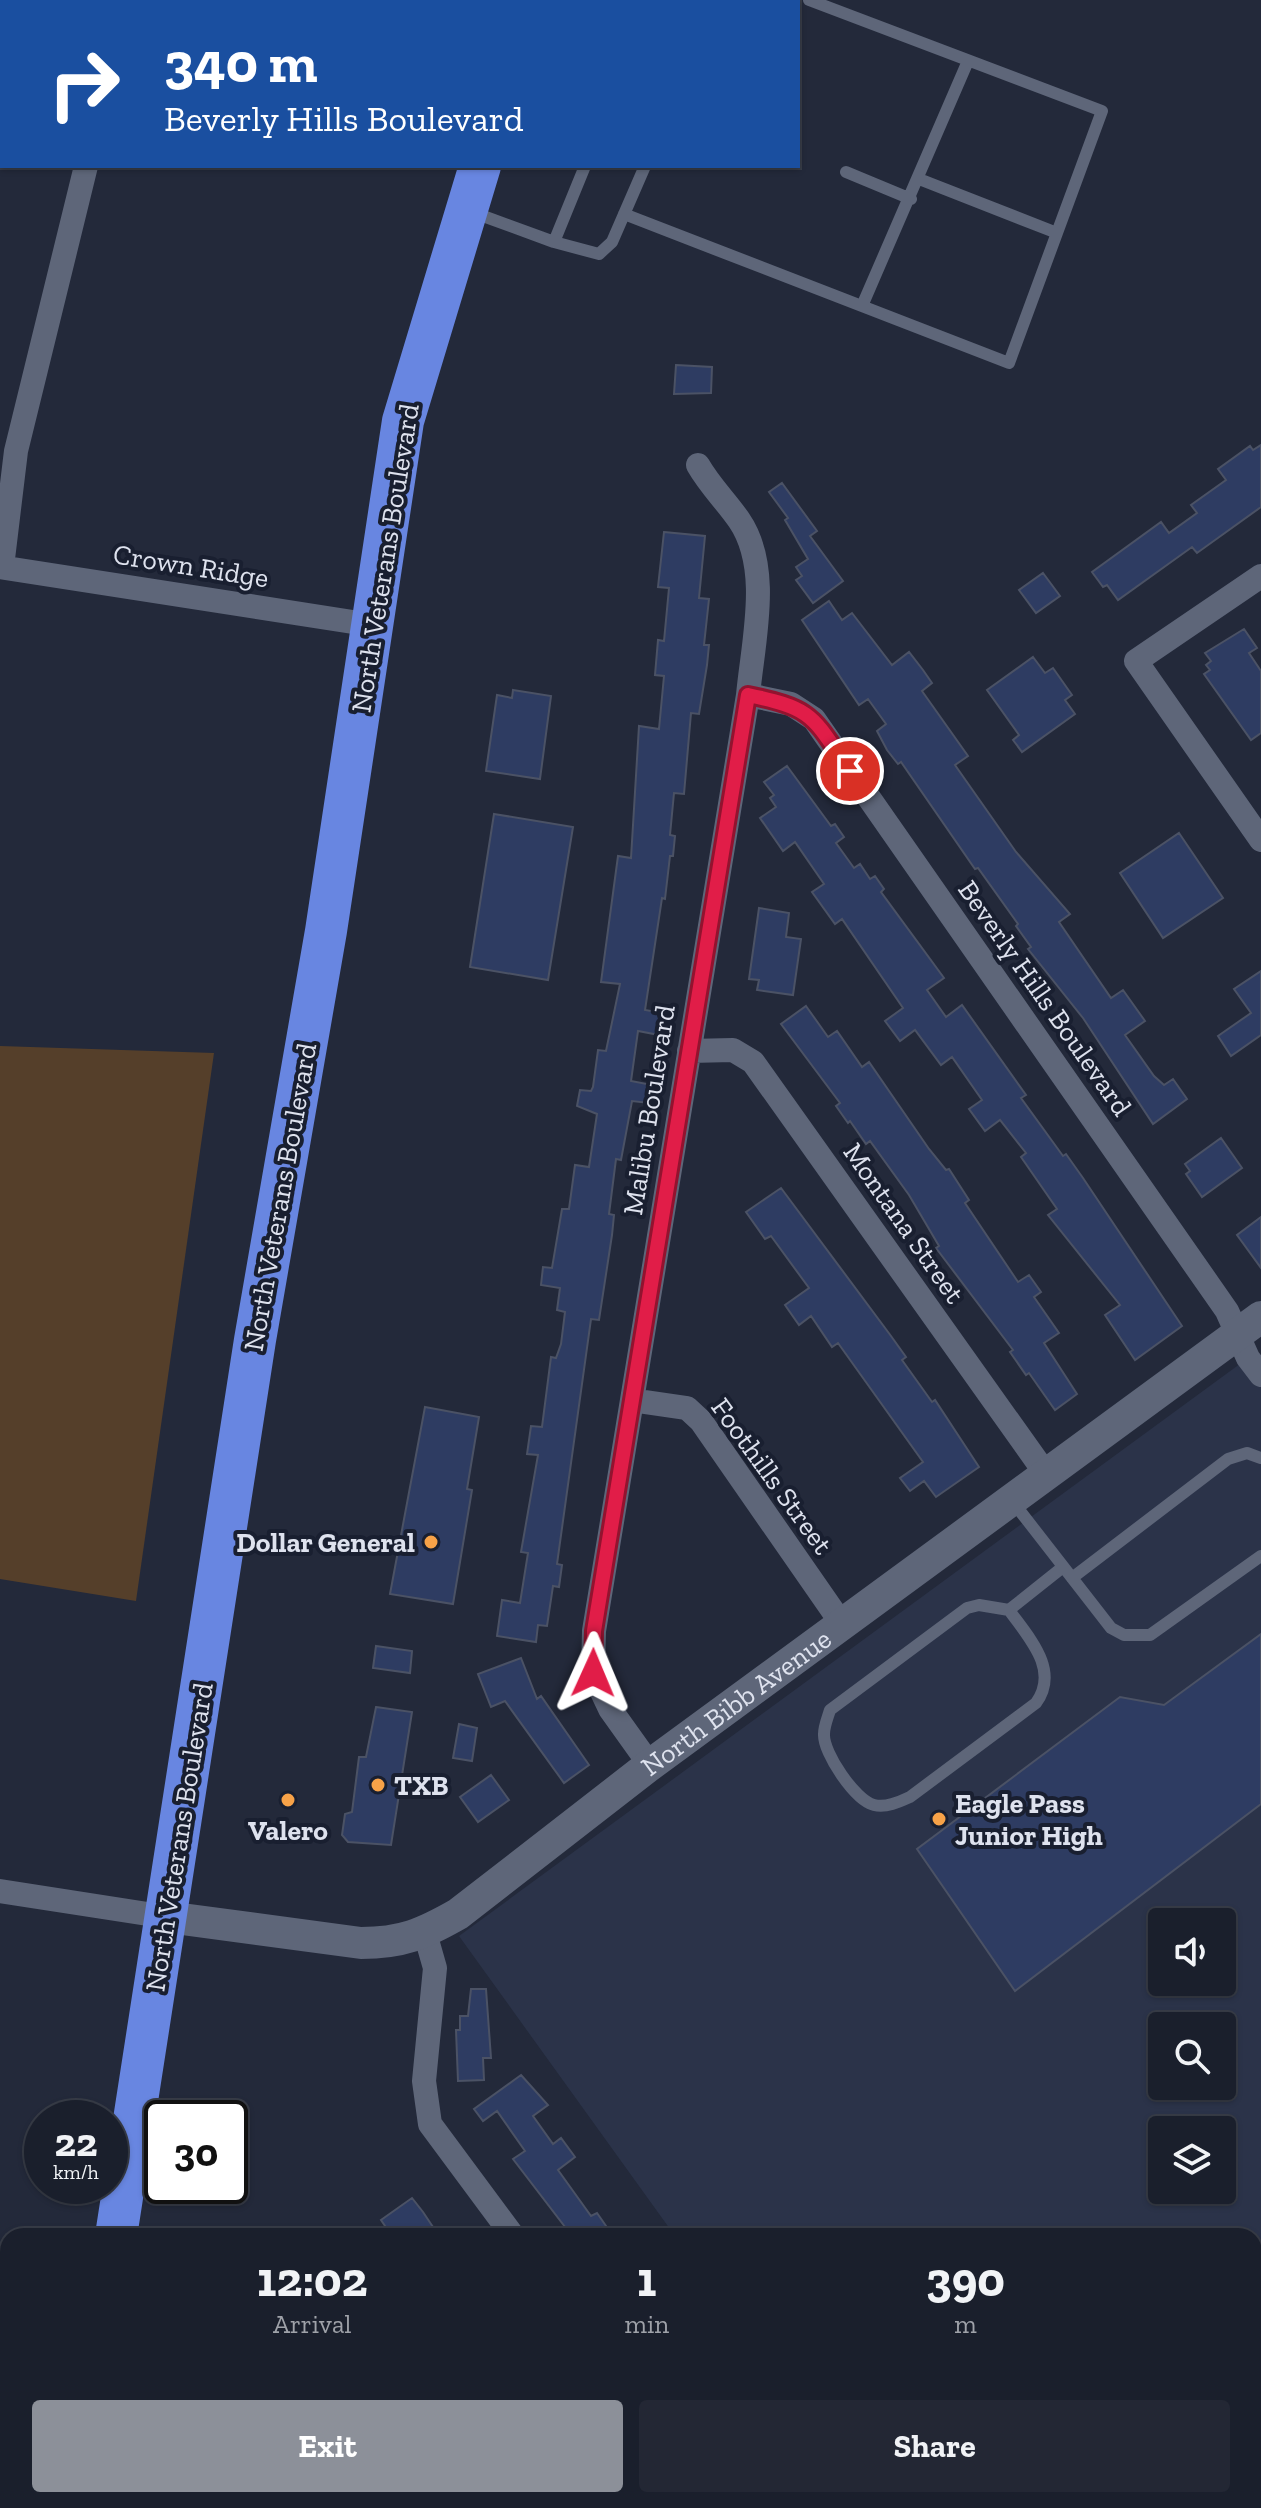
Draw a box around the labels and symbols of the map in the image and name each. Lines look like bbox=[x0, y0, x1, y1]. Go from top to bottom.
street label: North Veterans Boulevard bbox=[344, 401, 426, 715]
street label: Crown Ridge bbox=[111, 537, 271, 595]
pin bbox=[816, 737, 884, 805]
street label: Beverly Hills Boulevard bbox=[951, 874, 1139, 1122]
street label: Malibu Boulevard bbox=[616, 1003, 682, 1217]
street label: North Veterans Boulevard bbox=[237, 1040, 323, 1354]
street label: Montana Street bbox=[837, 1137, 972, 1310]
street label: Foothills Street bbox=[704, 1391, 840, 1561]
place label: Dollar General bbox=[236, 1526, 415, 1559]
marker: Dollar General bbox=[422, 1533, 440, 1551]
street label: North Bibb Avenue bbox=[634, 1622, 837, 1783]
position arrow bbox=[551, 1631, 635, 1715]
street label: North Veterans Boulevard bbox=[138, 1680, 220, 1994]
place label: TXB bbox=[394, 1769, 448, 1802]
marker: TXB bbox=[369, 1776, 387, 1794]
place label: Eagle Pass Junior High bbox=[955, 1787, 1103, 1852]
marker: Valero bbox=[279, 1791, 297, 1809]
marker: Eagle Pass Junior High bbox=[930, 1810, 948, 1828]
place label: Valero bbox=[248, 1814, 328, 1847]
speed limit sign: 30 bbox=[144, 2100, 248, 2204]

